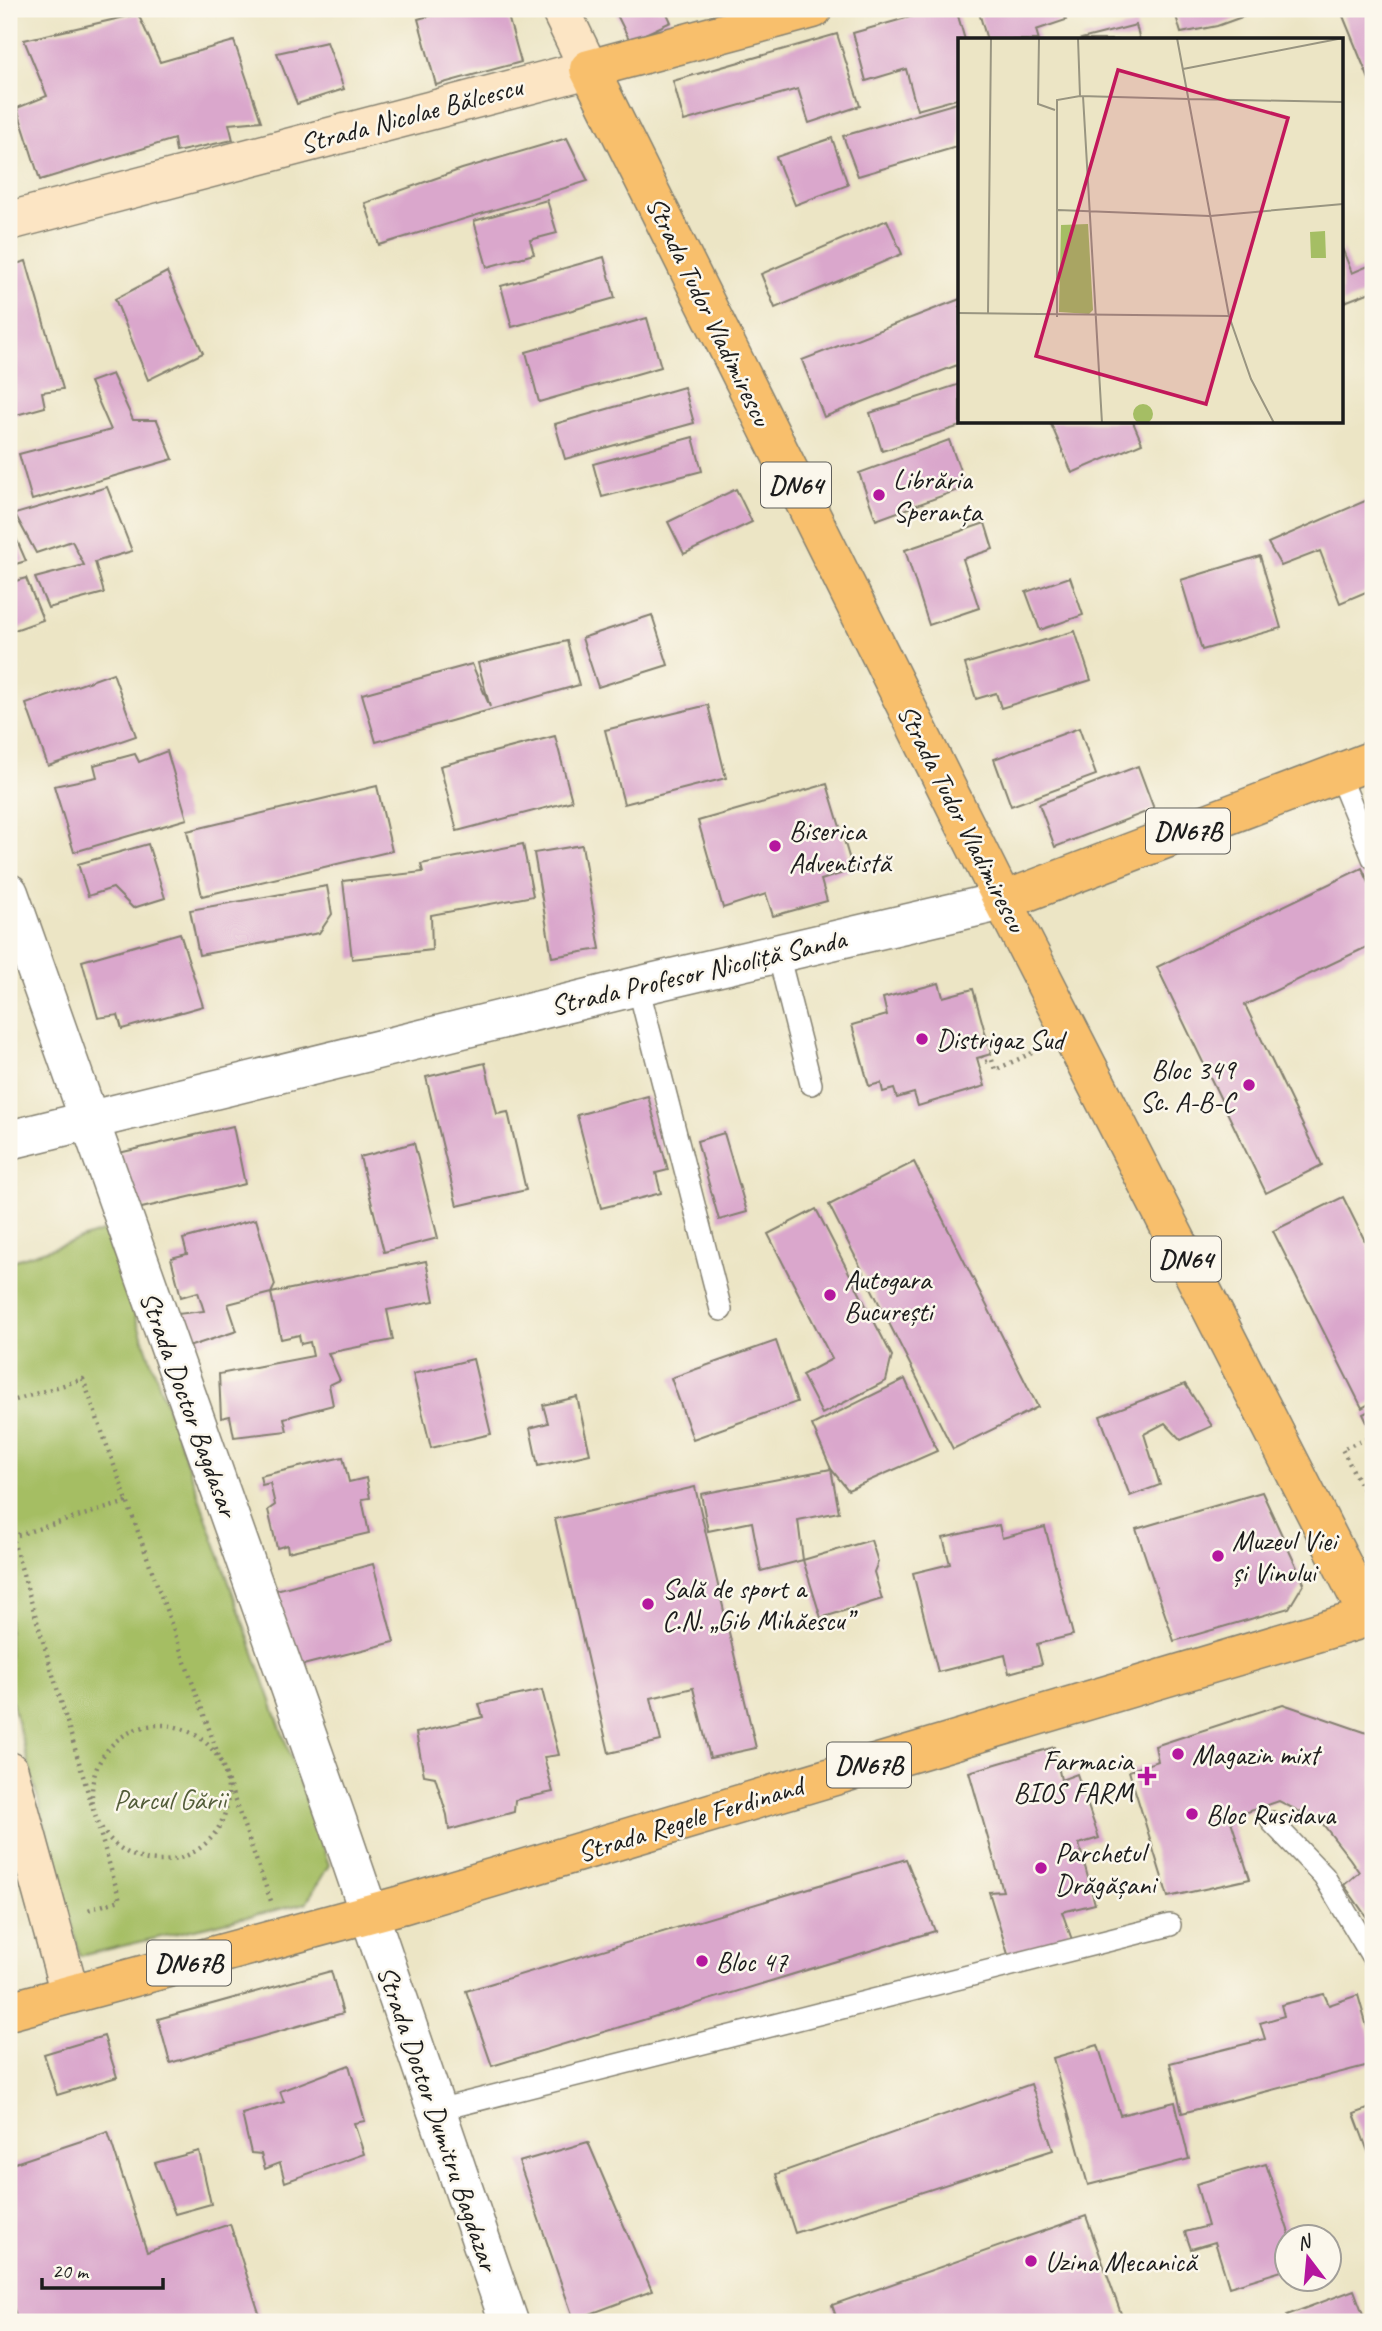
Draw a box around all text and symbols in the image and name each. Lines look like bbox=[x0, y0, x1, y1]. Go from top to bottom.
inset map bbox=[958, 38, 1344, 424]
street label: Strada Nicolae Bălcescu bbox=[296, 68, 528, 162]
street label: Strada Tudor Vladimirescu bbox=[638, 191, 780, 433]
place label: Librăria Speranța bbox=[893, 462, 983, 529]
road number: DN64 bbox=[761, 463, 831, 508]
marker: Librăria Speranța bbox=[871, 487, 887, 503]
street label: Strada Tudor Vladimirescu bbox=[890, 698, 1035, 939]
road number: DN67B bbox=[1146, 808, 1230, 853]
place label: Biserica Adventistă bbox=[789, 813, 893, 880]
marker: Biserica Adventistă bbox=[767, 838, 783, 854]
street label: Strada Profesor Nicoliță Sanda bbox=[547, 921, 851, 1023]
place label: Distrigaz Sud bbox=[936, 1022, 1067, 1057]
marker: Distrigaz Sud bbox=[914, 1031, 930, 1047]
place label: Bloc 349 Sc. A-B-C bbox=[1140, 1052, 1238, 1119]
marker: Bloc 349 Sc. A-B-C bbox=[1241, 1077, 1257, 1093]
road number: DN64 bbox=[1151, 1236, 1221, 1282]
place label: Autogara București bbox=[844, 1262, 936, 1329]
street label: Strada Doctor Bagdasar bbox=[132, 1287, 247, 1524]
marker: Autogara București bbox=[822, 1287, 838, 1303]
place label: Muzeul Viei și Vinului bbox=[1232, 1523, 1340, 1590]
marker: Muzeul Viei și Vinului bbox=[1210, 1548, 1226, 1564]
place label: Sală de sport a C.N. „Gib Mihăescu” bbox=[662, 1571, 859, 1638]
marker: Sală de sport a C.N. „Gib Mihăescu” bbox=[640, 1596, 656, 1612]
place label: Magazin mixt bbox=[1192, 1737, 1323, 1772]
road number: DN67B bbox=[827, 1742, 911, 1788]
place label: Farmacia BIOS FARM bbox=[1013, 1743, 1135, 1810]
marker: Magazin mixt bbox=[1170, 1746, 1186, 1762]
street label: Strada Regele Ferdinand bbox=[573, 1767, 811, 1870]
marker: Farmacia BIOS FARM bbox=[1139, 1768, 1155, 1784]
park label: Parcul Gării bbox=[114, 1782, 230, 1817]
place label: Bloc Rusidava bbox=[1206, 1797, 1337, 1832]
marker: Bloc Rusidava bbox=[1184, 1806, 1200, 1822]
place label: Parchetul Drăgășani bbox=[1055, 1835, 1159, 1902]
marker: Parchetul Drăgășani bbox=[1033, 1860, 1049, 1876]
road number: DN67B bbox=[147, 1940, 231, 1986]
place label: Bloc 47 bbox=[716, 1944, 789, 1979]
marker: Bloc 47 bbox=[694, 1953, 710, 1969]
street label: Strada Doctor Dumitru Bagdazar bbox=[369, 1961, 508, 2278]
north arrow bbox=[1274, 2222, 1344, 2292]
text: N bbox=[1295, 2229, 1316, 2256]
place label: Uzina Mecanică bbox=[1045, 2244, 1199, 2279]
scale bar bbox=[42, 2247, 163, 2291]
marker: Uzina Mecanică bbox=[1023, 2253, 1039, 2269]
text: 20 m bbox=[52, 2258, 90, 2284]

